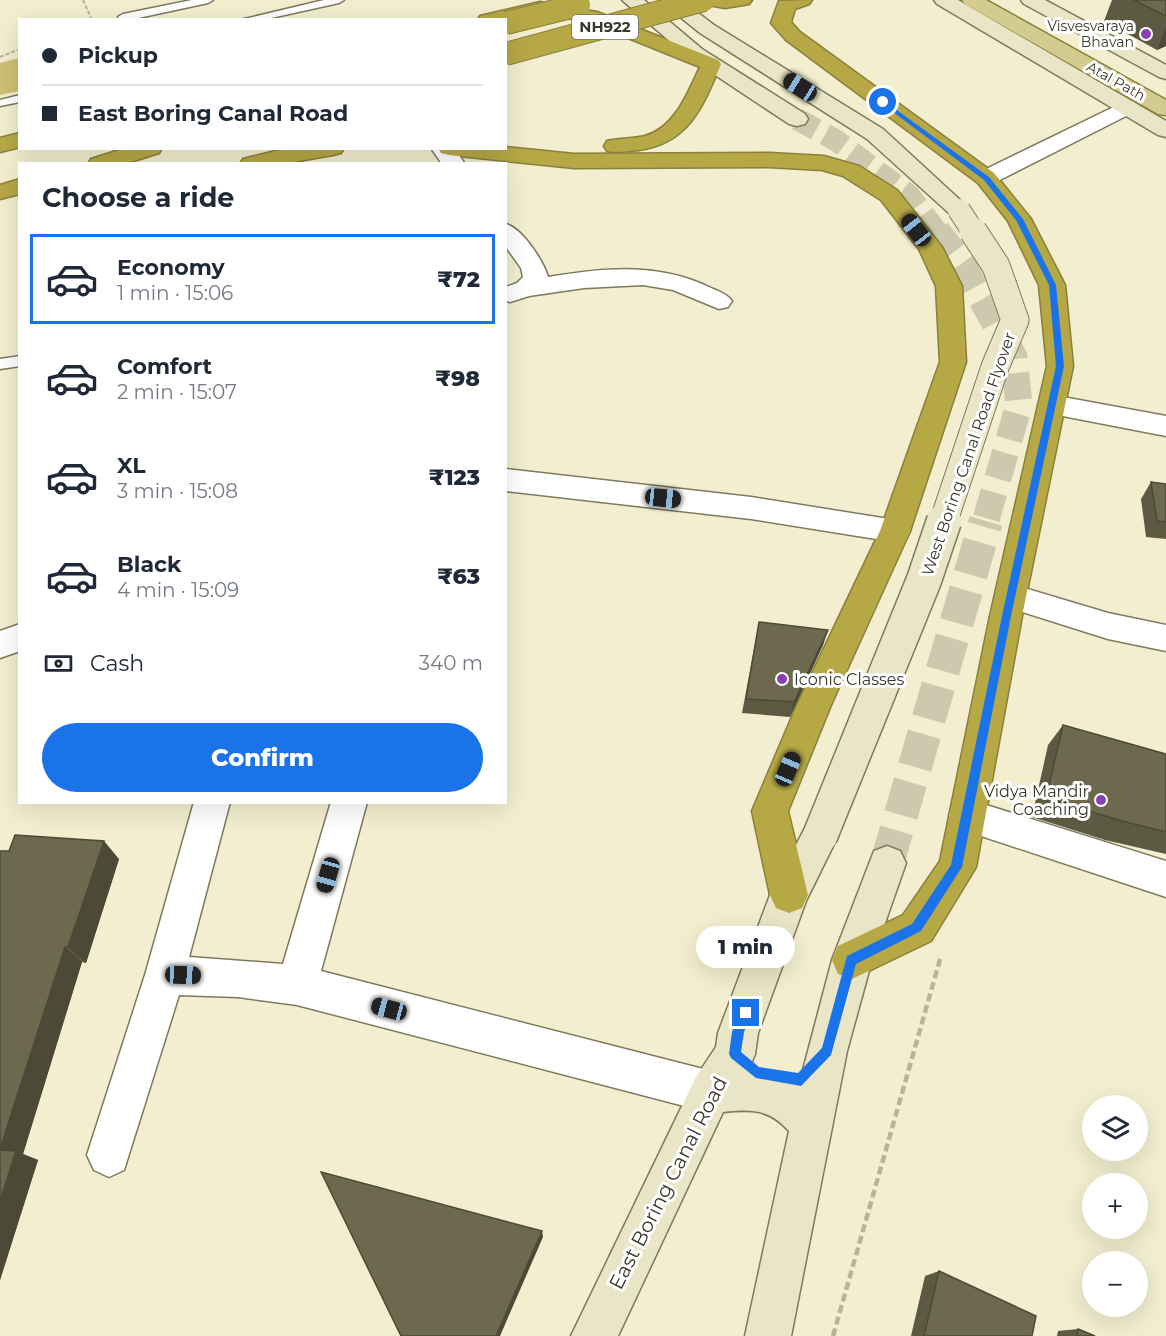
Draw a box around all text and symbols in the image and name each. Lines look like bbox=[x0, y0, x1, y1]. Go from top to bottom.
road number: NH922 bbox=[572, 15, 638, 39]
place label: Visvesvaraya Bhavan bbox=[1047, 17, 1134, 51]
marker: Visvesvaraya Bhavan bbox=[1139, 27, 1153, 41]
text: Pickup bbox=[78, 42, 158, 69]
street label: Atal Path bbox=[1084, 58, 1148, 104]
car bbox=[780, 70, 820, 104]
route start bbox=[869, 88, 896, 115]
text: East Boring Canal Road bbox=[78, 100, 348, 127]
text: Choose a ride bbox=[42, 181, 234, 214]
car bbox=[898, 210, 934, 250]
icon: car bbox=[45, 252, 99, 306]
text: Economy bbox=[117, 254, 225, 281]
text: ₹72 bbox=[437, 266, 480, 293]
text: 1 min · 15:06 bbox=[117, 281, 233, 305]
street label: West Boring Canal Road Flyover bbox=[918, 330, 1019, 578]
icon: car bbox=[45, 351, 99, 405]
text: Comfort bbox=[117, 353, 212, 380]
text: ₹98 bbox=[435, 365, 480, 392]
text: 2 min · 15:07 bbox=[117, 380, 237, 404]
icon: car bbox=[45, 450, 99, 504]
text: XL bbox=[117, 452, 146, 479]
text: ₹123 bbox=[429, 464, 480, 491]
text: 3 min · 15:08 bbox=[117, 479, 238, 503]
car bbox=[644, 487, 682, 509]
icon: car bbox=[45, 549, 99, 603]
text: Black bbox=[117, 551, 181, 578]
text: ₹63 bbox=[437, 563, 480, 590]
text: 4 min · 15:09 bbox=[117, 578, 239, 602]
icon: cash bbox=[42, 647, 75, 680]
text: Cash bbox=[90, 650, 144, 677]
text: 340 m bbox=[419, 651, 483, 675]
place label: Iconic Classes bbox=[794, 670, 904, 689]
marker: Iconic Classes bbox=[775, 672, 789, 686]
button: Confirm bbox=[42, 723, 483, 792]
car bbox=[773, 749, 803, 789]
place label: Vidya Mandir Coaching bbox=[984, 782, 1089, 819]
marker: Vidya Mandir Coaching bbox=[1094, 793, 1108, 807]
car bbox=[314, 855, 342, 895]
callout: 1 min bbox=[696, 926, 795, 968]
text: 1 min bbox=[718, 935, 773, 959]
car bbox=[165, 965, 201, 985]
car bbox=[369, 996, 409, 1022]
route end bbox=[732, 999, 759, 1026]
street label: East Boring Canal Road bbox=[604, 1073, 732, 1293]
map controls bbox=[1082, 1095, 1148, 1317]
button: layers bbox=[1082, 1095, 1148, 1161]
button: + bbox=[1082, 1173, 1148, 1239]
button: − bbox=[1082, 1251, 1148, 1317]

